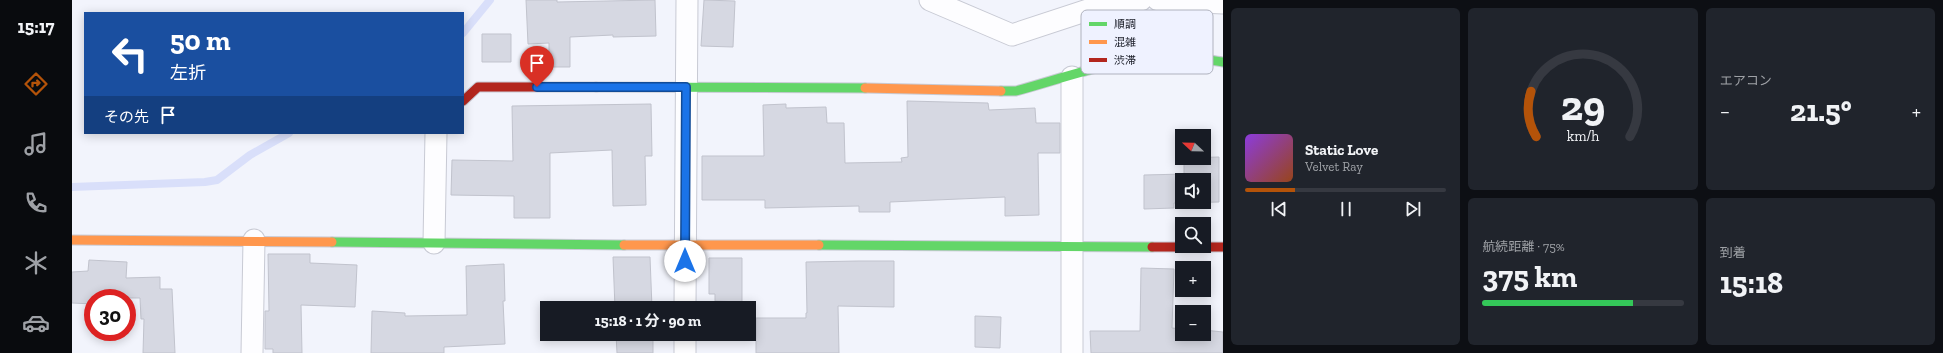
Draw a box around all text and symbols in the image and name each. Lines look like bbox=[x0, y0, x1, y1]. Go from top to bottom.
legend bbox=[1081, 10, 1213, 74]
text: 15:17 bbox=[18, 16, 54, 38]
text: 順調 bbox=[1114, 18, 1136, 31]
text: 50 m bbox=[170, 24, 231, 57]
icon: left bbox=[104, 28, 156, 80]
text: 混雑 bbox=[1114, 36, 1136, 49]
pin bbox=[520, 46, 554, 87]
icon: arrive bbox=[526, 52, 548, 74]
text: 渋滞 bbox=[1114, 54, 1136, 67]
text: 左折 bbox=[170, 62, 206, 84]
icon: directions bbox=[22, 70, 50, 98]
text: エアコン bbox=[1720, 73, 1772, 88]
text: 29 bbox=[1561, 81, 1605, 131]
text: 21.5° bbox=[1790, 93, 1852, 129]
text: − bbox=[1720, 98, 1730, 125]
text: + bbox=[1912, 98, 1921, 125]
icon: arrive bbox=[157, 104, 179, 126]
text: その先 bbox=[104, 108, 149, 126]
text: km/h bbox=[1567, 127, 1599, 144]
north arrow bbox=[1175, 129, 1211, 165]
map controls bbox=[1175, 129, 1211, 341]
icon: music bbox=[22, 130, 50, 158]
text: Static Love bbox=[1305, 141, 1378, 159]
text: Velvet Ray bbox=[1305, 159, 1363, 174]
button: sound bbox=[1175, 173, 1211, 209]
icon: phone bbox=[22, 189, 50, 217]
icon: previous bbox=[1268, 198, 1290, 220]
icon: pause bbox=[1335, 198, 1357, 220]
icon: next bbox=[1402, 198, 1424, 220]
button: search bbox=[1175, 217, 1211, 253]
text: 航続距離 · 75% bbox=[1482, 239, 1565, 254]
position arrow bbox=[664, 240, 706, 282]
text: 到着 bbox=[1720, 245, 1746, 260]
icon: climate bbox=[22, 249, 50, 277]
text: 375 km bbox=[1482, 259, 1577, 295]
button: + bbox=[1175, 261, 1211, 297]
text: 15:18 bbox=[1720, 265, 1783, 301]
speed limit sign: 30 bbox=[84, 289, 136, 341]
button: − bbox=[1175, 305, 1211, 341]
icon: car bbox=[22, 309, 50, 337]
text: 15:18 · 1 分 · 90 m bbox=[595, 312, 701, 330]

